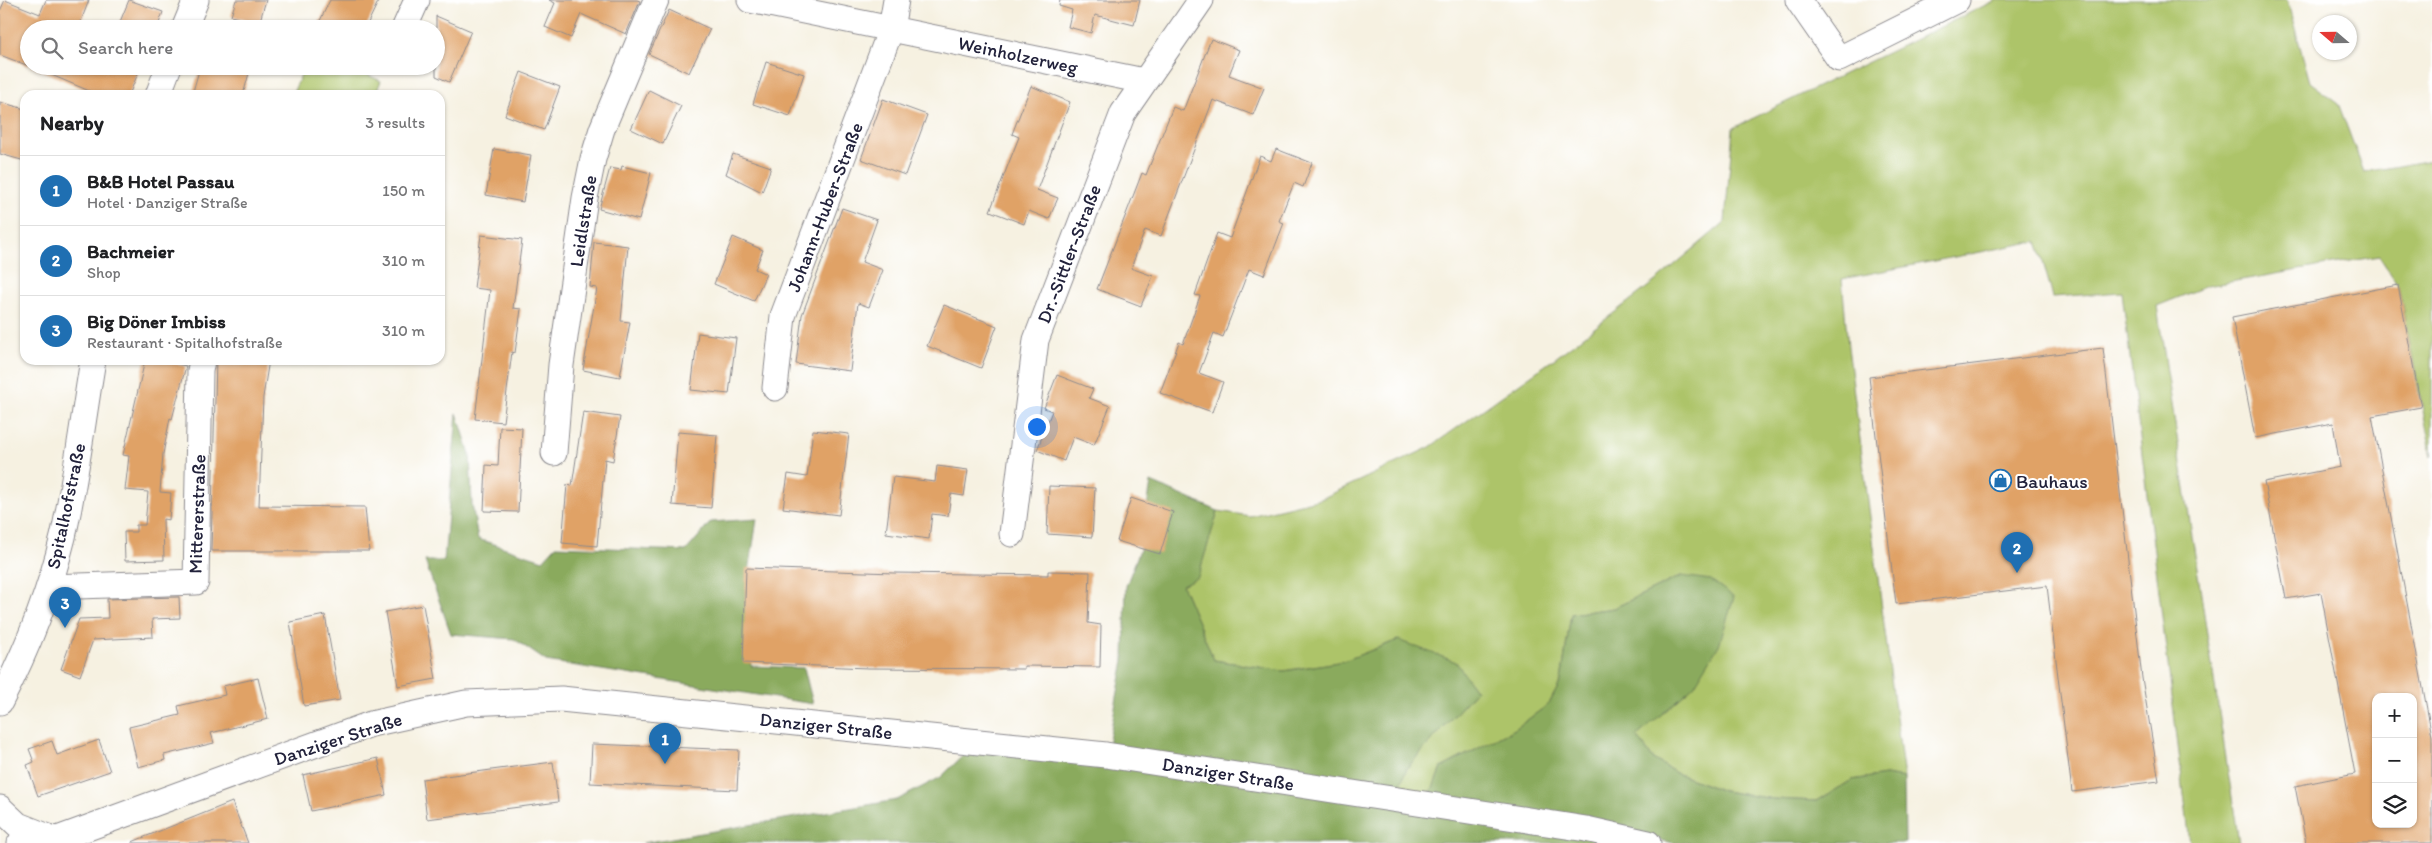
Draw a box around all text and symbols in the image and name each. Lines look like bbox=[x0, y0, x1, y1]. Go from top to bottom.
north arrow bbox=[2312, 15, 2357, 60]
search box bbox=[20, 20, 445, 75]
street label: Weinholzerweg bbox=[956, 31, 1080, 79]
icon: search bbox=[38, 34, 66, 62]
text: Search here bbox=[78, 36, 173, 59]
text: Nearby bbox=[40, 110, 104, 135]
text: 3 results bbox=[365, 113, 425, 132]
street label: Johann-Huber-Straße bbox=[782, 119, 868, 295]
text: B&B Hotel Passau bbox=[87, 170, 234, 193]
street label: Leidlstraße bbox=[564, 173, 602, 269]
text: 1 bbox=[52, 181, 60, 200]
text: 150 m bbox=[382, 181, 425, 200]
street label: Dr.-Sittler-Straße bbox=[1032, 181, 1106, 327]
text: Hotel · Danziger Straße bbox=[87, 193, 248, 212]
text: Bachmeier bbox=[87, 240, 174, 263]
text: 2 bbox=[52, 251, 60, 270]
text: 310 m bbox=[382, 251, 425, 270]
text: Shop bbox=[87, 263, 121, 282]
text: Big Döner Imbiss bbox=[87, 310, 226, 333]
text: 3 bbox=[52, 321, 60, 340]
text: 310 m bbox=[382, 321, 425, 340]
text: Restaurant · Spitalhofstraße bbox=[87, 333, 283, 352]
your location bbox=[1024, 414, 1050, 440]
street label: Spitalhofstraße bbox=[41, 441, 91, 571]
street label: Mittererstraße bbox=[183, 454, 211, 574]
shop icon: Bauhaus bbox=[1988, 469, 2012, 493]
place label: Bauhaus bbox=[2016, 470, 2088, 493]
pin: 2 bbox=[2001, 532, 2033, 573]
pin: 3 bbox=[49, 587, 81, 628]
map controls bbox=[2372, 693, 2417, 828]
button: + bbox=[2372, 693, 2417, 738]
street label: Danziger Straße bbox=[271, 707, 405, 771]
street label: Danziger Straße bbox=[758, 708, 894, 744]
pin: 1 bbox=[649, 723, 681, 764]
button: − bbox=[2372, 738, 2417, 783]
street label: Danziger Straße bbox=[1160, 752, 1296, 796]
button: layers bbox=[2372, 783, 2417, 828]

